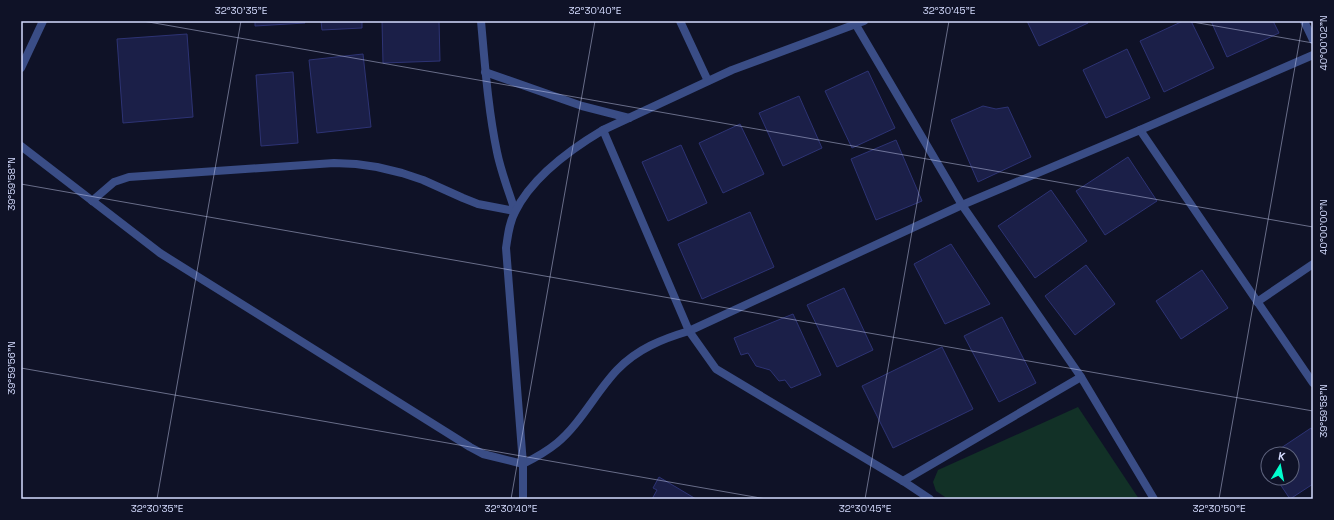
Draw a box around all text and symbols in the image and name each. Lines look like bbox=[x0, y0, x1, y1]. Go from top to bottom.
text: 32°30'35"E bbox=[215, 4, 268, 17]
text: 32°30'40"E bbox=[569, 4, 622, 17]
text: 32°30'45"E bbox=[923, 4, 976, 17]
text: 40°00'02"N bbox=[1317, 15, 1330, 71]
text: 39°59'58"N bbox=[5, 157, 18, 211]
text: 40°00'00"N bbox=[1317, 199, 1330, 255]
text: 39°59'56"N bbox=[5, 341, 18, 395]
text: 39°59'58"N bbox=[1317, 384, 1330, 438]
north arrow bbox=[1260, 446, 1300, 486]
text: K bbox=[1277, 449, 1286, 464]
text: 32°30'35"E bbox=[131, 502, 184, 515]
text: 32°30'40"E bbox=[485, 502, 538, 515]
text: 32°30'45"E bbox=[839, 502, 892, 515]
text: 32°30'50"E bbox=[1192, 502, 1246, 515]

